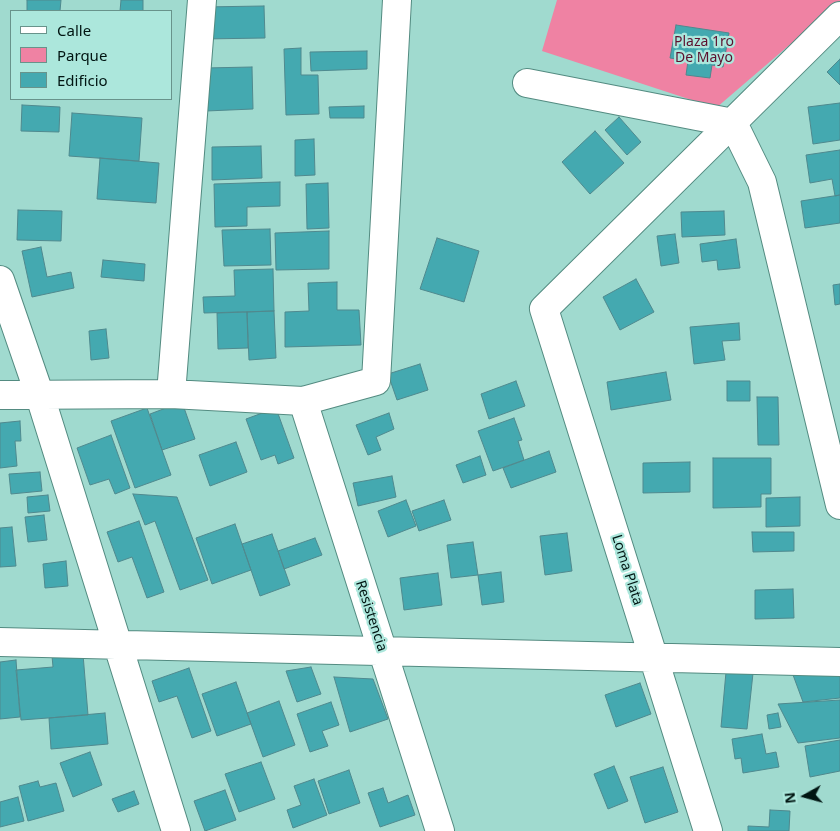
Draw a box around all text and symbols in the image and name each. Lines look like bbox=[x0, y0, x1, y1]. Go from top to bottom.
legend bbox=[10, 10, 172, 100]
text: Calle bbox=[57, 20, 91, 40]
park label: Plaza 1ro De Mayo bbox=[674, 34, 734, 66]
text: Parque bbox=[57, 45, 107, 65]
text: Edificio bbox=[57, 70, 108, 90]
street label: Loma Plata bbox=[608, 533, 646, 607]
street label: Resistencia bbox=[352, 578, 390, 654]
north arrow bbox=[780, 771, 830, 821]
text: N bbox=[779, 791, 800, 805]

